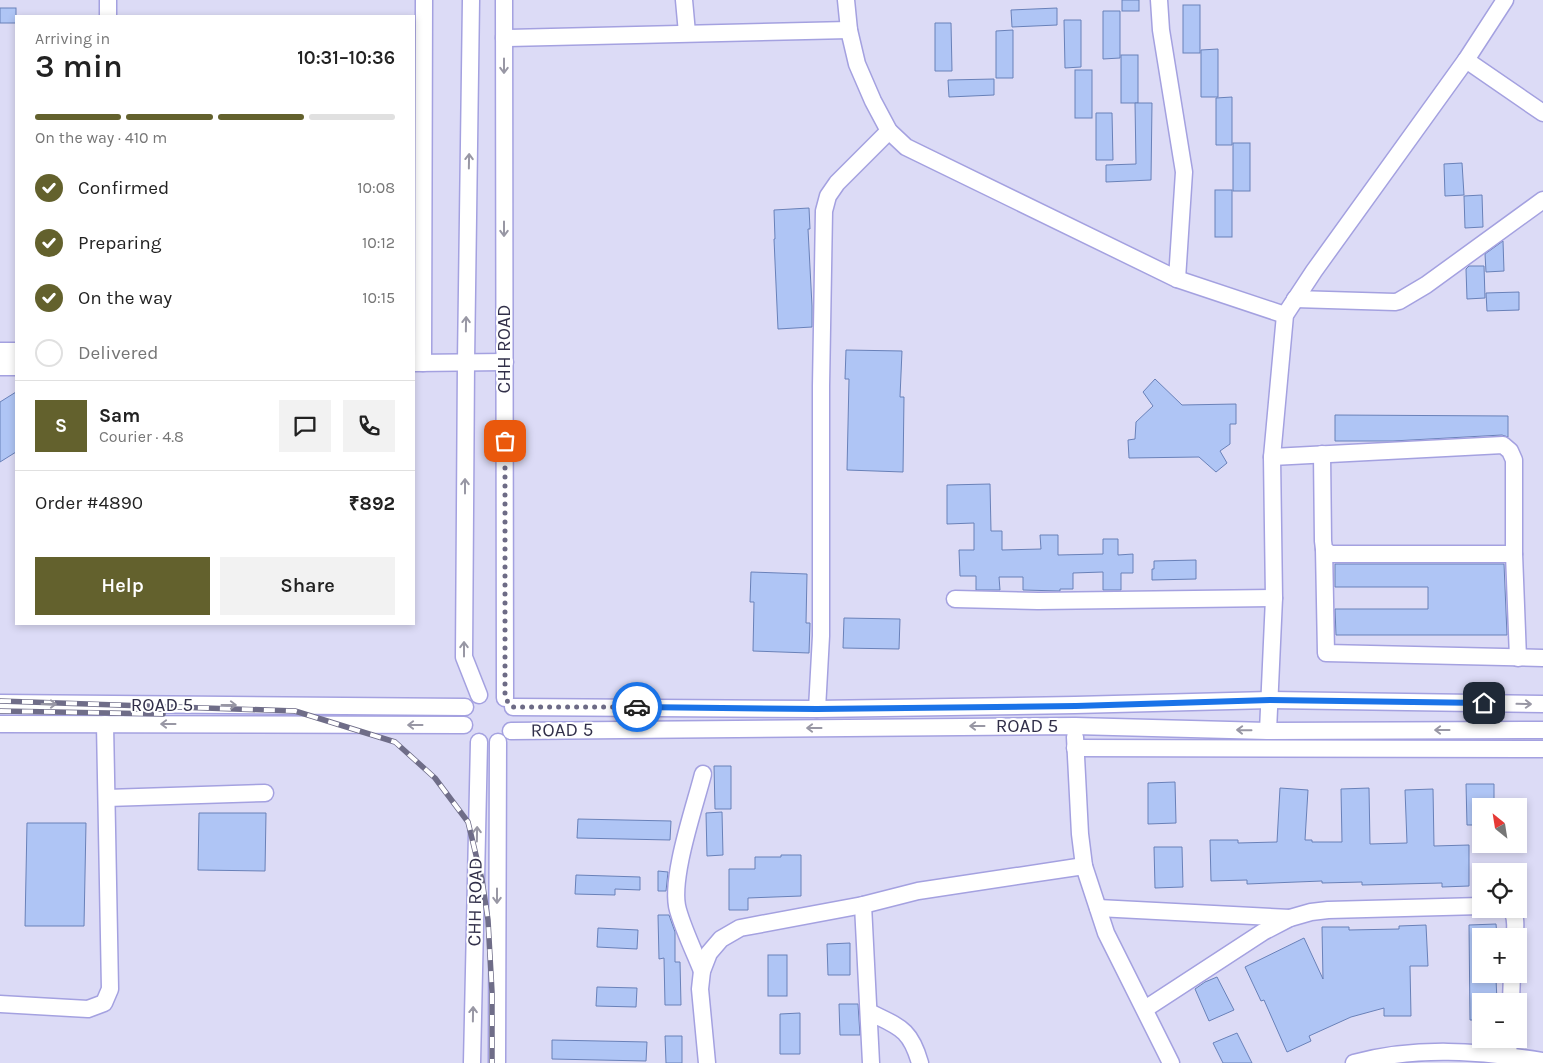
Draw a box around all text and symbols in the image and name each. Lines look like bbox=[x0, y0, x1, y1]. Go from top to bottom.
text: Arriving in bbox=[35, 29, 110, 48]
text: 10:31–10:36 bbox=[297, 47, 395, 69]
text: 3 min bbox=[35, 48, 123, 85]
one-way arrow bbox=[499, 58, 509, 74]
text: On the way · 410 m bbox=[35, 128, 167, 147]
one-way arrow bbox=[464, 153, 474, 170]
icon: check bbox=[35, 174, 63, 202]
text: Confirmed bbox=[78, 177, 169, 199]
text: 10:08 bbox=[357, 178, 395, 197]
one-way arrow bbox=[499, 220, 509, 236]
icon: check bbox=[35, 229, 63, 257]
text: Preparing bbox=[78, 232, 161, 254]
text: 10:12 bbox=[362, 233, 395, 252]
icon: check bbox=[35, 284, 63, 312]
text: On the way bbox=[78, 287, 172, 309]
text: 10:15 bbox=[362, 288, 395, 307]
street label: CHH ROAD bbox=[493, 305, 515, 393]
one-way arrow bbox=[461, 316, 471, 332]
text: Delivered bbox=[78, 342, 158, 364]
button: chat bbox=[279, 400, 331, 452]
button: phone bbox=[343, 400, 395, 452]
text: Sam bbox=[99, 405, 140, 427]
text: S bbox=[55, 415, 67, 437]
pin bbox=[484, 420, 526, 462]
text: Courier · 4.8 bbox=[99, 427, 184, 446]
icon: bag bbox=[491, 427, 519, 455]
one-way arrow bbox=[460, 478, 470, 494]
text: Order #4890 bbox=[35, 492, 143, 514]
text: ₹892 bbox=[349, 493, 395, 515]
button: Help bbox=[35, 557, 210, 615]
button: Share bbox=[220, 557, 395, 615]
one-way arrow bbox=[459, 641, 469, 657]
courier bbox=[612, 682, 662, 732]
pin bbox=[1463, 682, 1505, 724]
icon: home bbox=[1470, 689, 1498, 717]
icon: car bbox=[623, 693, 651, 721]
street label: ROAD 5 bbox=[131, 694, 193, 716]
one-way arrow bbox=[40, 699, 56, 709]
one-way arrow bbox=[1515, 699, 1531, 709]
one-way arrow bbox=[220, 700, 236, 710]
street label: ROAD 5 bbox=[996, 715, 1058, 737]
street label: ROAD 5 bbox=[531, 718, 593, 742]
one-way arrow bbox=[161, 719, 177, 729]
one-way arrow bbox=[408, 720, 424, 730]
one-way arrow bbox=[969, 722, 985, 731]
one-way arrow bbox=[807, 723, 823, 733]
one-way arrow bbox=[1237, 725, 1253, 735]
one-way arrow bbox=[1434, 725, 1450, 735]
north arrow bbox=[1472, 798, 1528, 852]
map controls bbox=[1472, 798, 1527, 1048]
one-way arrow bbox=[472, 827, 482, 843]
street label: CHH ROAD bbox=[463, 857, 487, 947]
button: locate bbox=[1472, 863, 1527, 918]
one-way arrow bbox=[492, 888, 502, 904]
button: + bbox=[1472, 928, 1527, 983]
button: − bbox=[1472, 993, 1527, 1048]
one-way arrow bbox=[468, 1007, 478, 1023]

